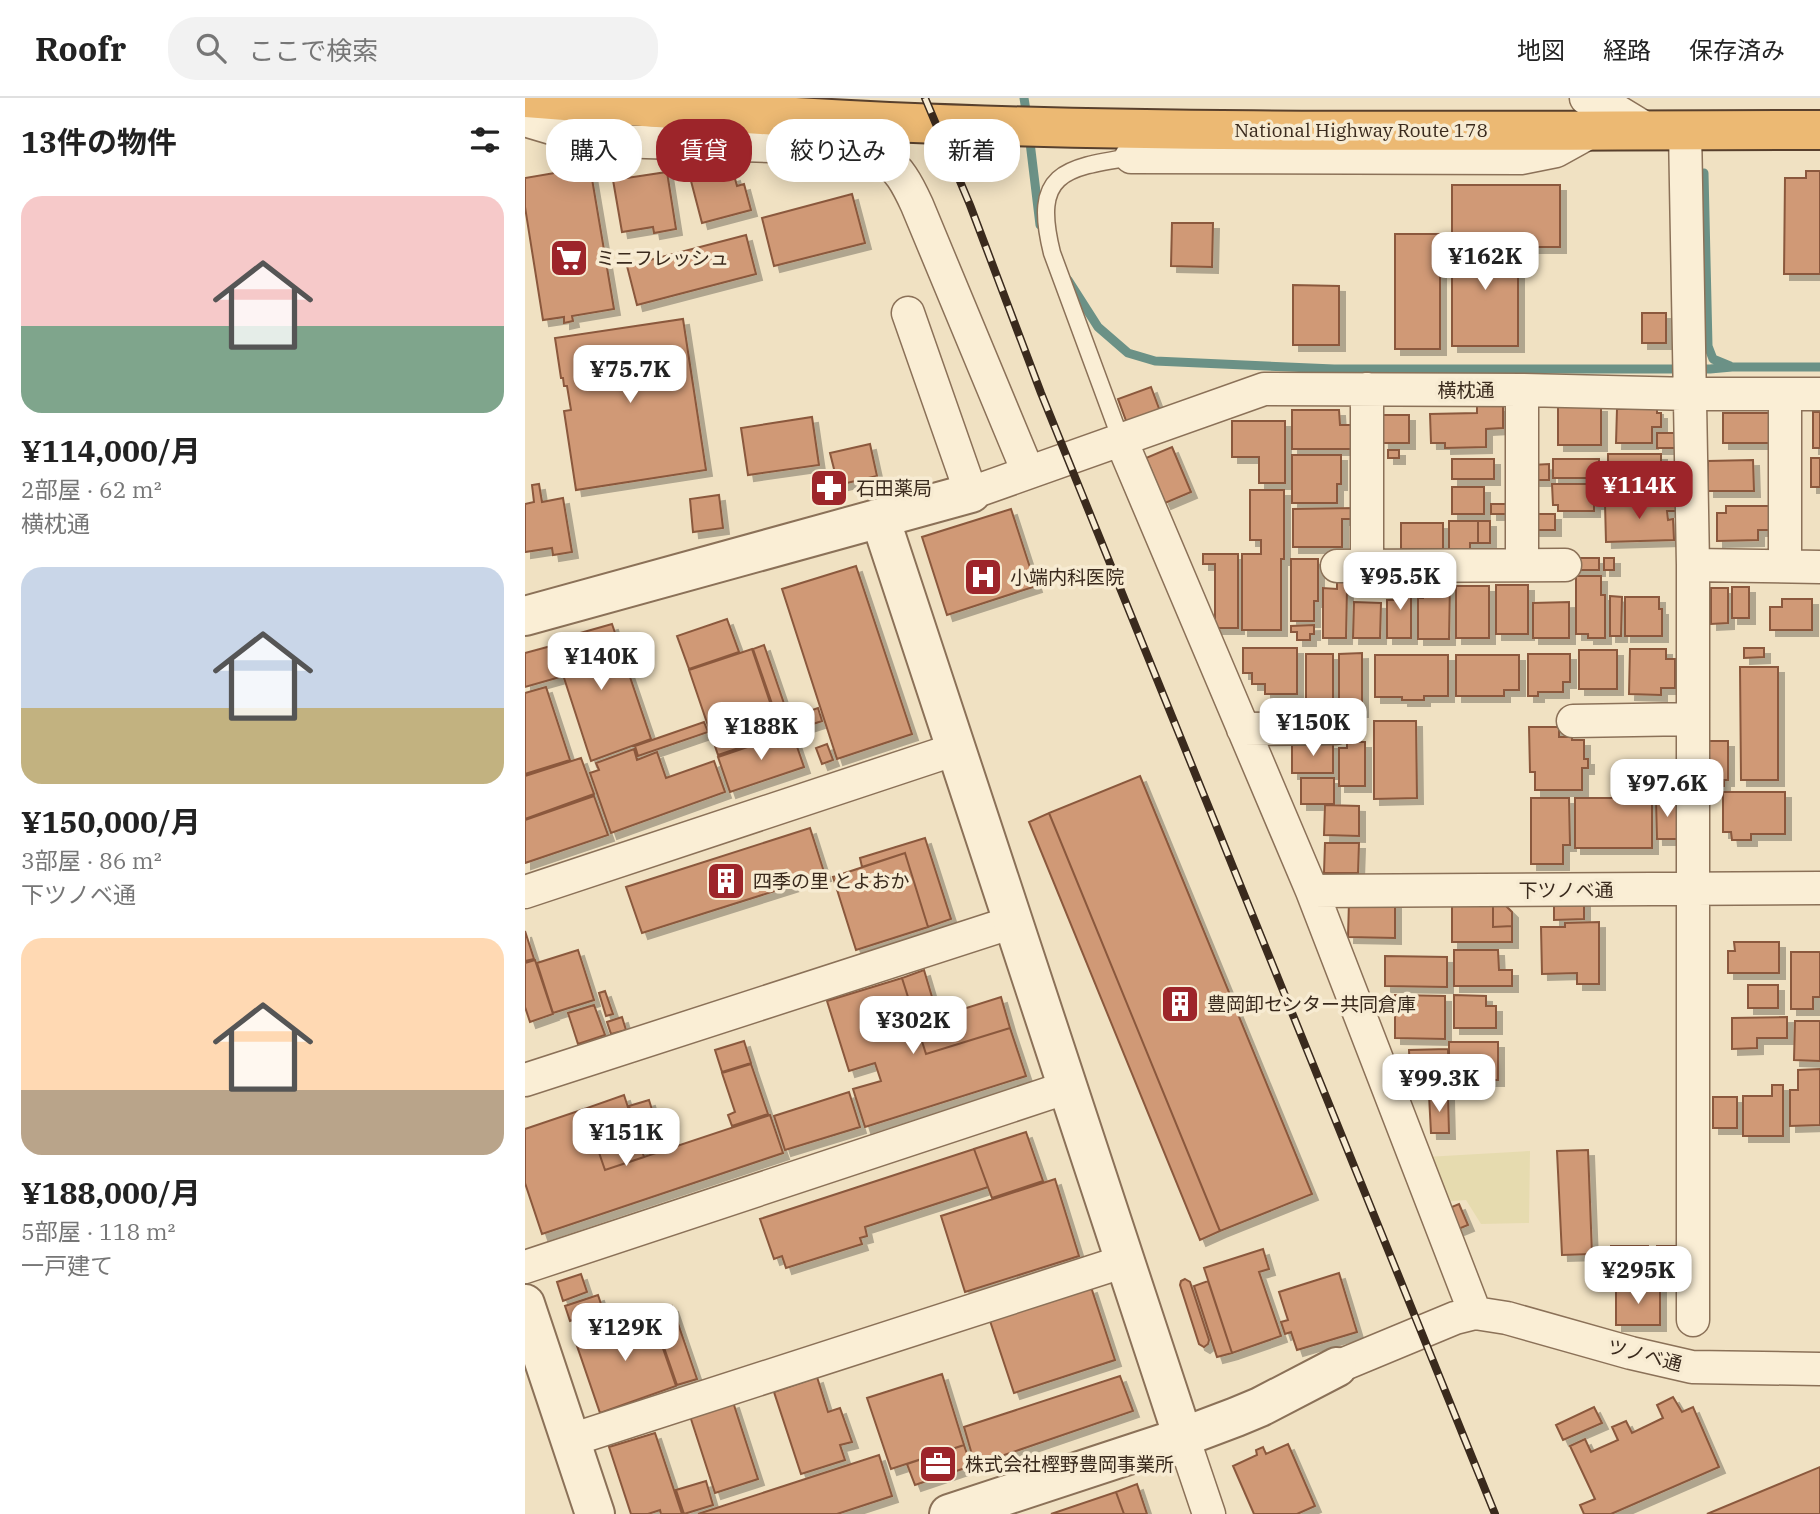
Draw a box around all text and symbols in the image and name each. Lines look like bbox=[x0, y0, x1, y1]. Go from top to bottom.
search box bbox=[168, 17, 658, 80]
text: Roofr bbox=[35, 27, 126, 70]
icon: search bbox=[192, 29, 230, 67]
text: ここで検索 bbox=[248, 33, 378, 67]
text: 地図 bbox=[1517, 34, 1565, 66]
text: 経路 bbox=[1603, 34, 1651, 66]
text: 保存済み bbox=[1689, 34, 1785, 66]
street label: National Highway Route 178 bbox=[1234, 118, 1488, 142]
chip: 購入 bbox=[546, 119, 642, 182]
chip: 賃貸 bbox=[656, 119, 752, 182]
chip: 絞り込み bbox=[766, 119, 910, 182]
chip: 新着 bbox=[924, 119, 1020, 182]
icon: filters bbox=[466, 121, 504, 159]
text: 13件の物件 bbox=[21, 122, 177, 161]
pin: ¥162K bbox=[1436, 232, 1534, 292]
supermarket icon: ミニフレッシュ bbox=[548, 237, 590, 279]
text: ¥162K bbox=[1448, 240, 1522, 270]
icon: home bbox=[200, 242, 326, 368]
place label: ミニフレッシュ bbox=[596, 246, 729, 270]
pin: ¥75.7K bbox=[573, 345, 687, 405]
text: ¥75.7K bbox=[589, 353, 671, 383]
street label: 横枕通 bbox=[1437, 378, 1495, 402]
text: ¥114,000/月 bbox=[21, 431, 201, 470]
pin: ¥114K bbox=[1590, 462, 1688, 521]
pharmacy icon: 石田薬局 bbox=[808, 467, 850, 509]
text: ¥114K bbox=[1602, 469, 1676, 499]
text: 2部屋 · 62 m² bbox=[21, 474, 162, 504]
place label: 石田薬局 bbox=[856, 476, 932, 500]
text: 横枕通 bbox=[21, 508, 90, 538]
pin: ¥95.5K bbox=[1343, 552, 1457, 612]
hospital icon: 小端内科医院 bbox=[962, 556, 1004, 598]
text: ¥95.5K bbox=[1359, 560, 1441, 590]
place label: 小端内科医院 bbox=[1010, 565, 1124, 589]
icon: home bbox=[200, 613, 326, 739]
pin: ¥140K bbox=[552, 632, 650, 692]
text: ¥140K bbox=[564, 640, 638, 670]
pin: ¥150K bbox=[1264, 698, 1362, 758]
pin: ¥188K bbox=[712, 702, 810, 762]
text: ¥150K bbox=[1276, 706, 1350, 736]
text: ¥188K bbox=[724, 710, 798, 740]
pin: ¥97.6K bbox=[1610, 760, 1724, 819]
text: ¥97.6K bbox=[1626, 767, 1708, 797]
text: ¥150,000/月 bbox=[21, 802, 201, 841]
text: 3部屋 · 86 m² bbox=[21, 845, 162, 875]
building icon: 四季の里 とよおか bbox=[705, 860, 747, 902]
place label: 四季の里 とよおか bbox=[753, 869, 909, 893]
street label: 下ツノベ通 bbox=[1518, 878, 1614, 902]
text: 下ツノベ通 bbox=[21, 879, 136, 909]
building icon: 豊岡卸センター共同倉庫 bbox=[1159, 983, 1201, 1025]
icon: home bbox=[200, 984, 326, 1110]
place label: 豊岡卸センター共同倉庫 bbox=[1207, 992, 1416, 1016]
pin: ¥302K bbox=[864, 996, 962, 1056]
text: ¥302K bbox=[876, 1004, 950, 1034]
pin: ¥99.3K bbox=[1382, 1054, 1496, 1114]
text: ¥99.3K bbox=[1398, 1062, 1480, 1092]
pin: ¥151K bbox=[577, 1108, 675, 1168]
text: ¥151K bbox=[589, 1116, 663, 1146]
text: ¥188,000/月 bbox=[21, 1173, 201, 1212]
text: 5部屋 · 118 m² bbox=[21, 1216, 176, 1246]
pin: ¥295K bbox=[1589, 1246, 1687, 1306]
text: 一戸建て bbox=[21, 1250, 113, 1280]
text: ¥295K bbox=[1601, 1254, 1675, 1284]
pin: ¥129K bbox=[576, 1304, 674, 1363]
text: ¥129K bbox=[588, 1311, 662, 1341]
street label: ツノベ通 bbox=[1605, 1334, 1685, 1376]
office icon: 株式会社樫野豊岡事業所 bbox=[917, 1443, 959, 1485]
place label: 株式会社樫野豊岡事業所 bbox=[965, 1452, 1174, 1476]

